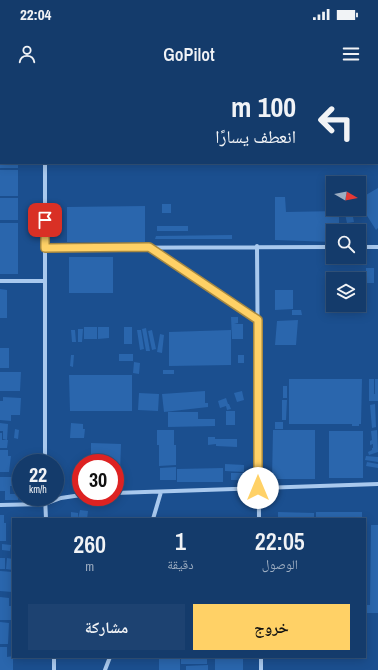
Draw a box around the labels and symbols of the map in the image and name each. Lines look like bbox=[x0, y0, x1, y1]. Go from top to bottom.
north arrow bbox=[326, 176, 366, 216]
pin bbox=[28, 203, 62, 237]
speed limit sign: 30 bbox=[72, 454, 124, 506]
position arrow bbox=[237, 467, 279, 509]

